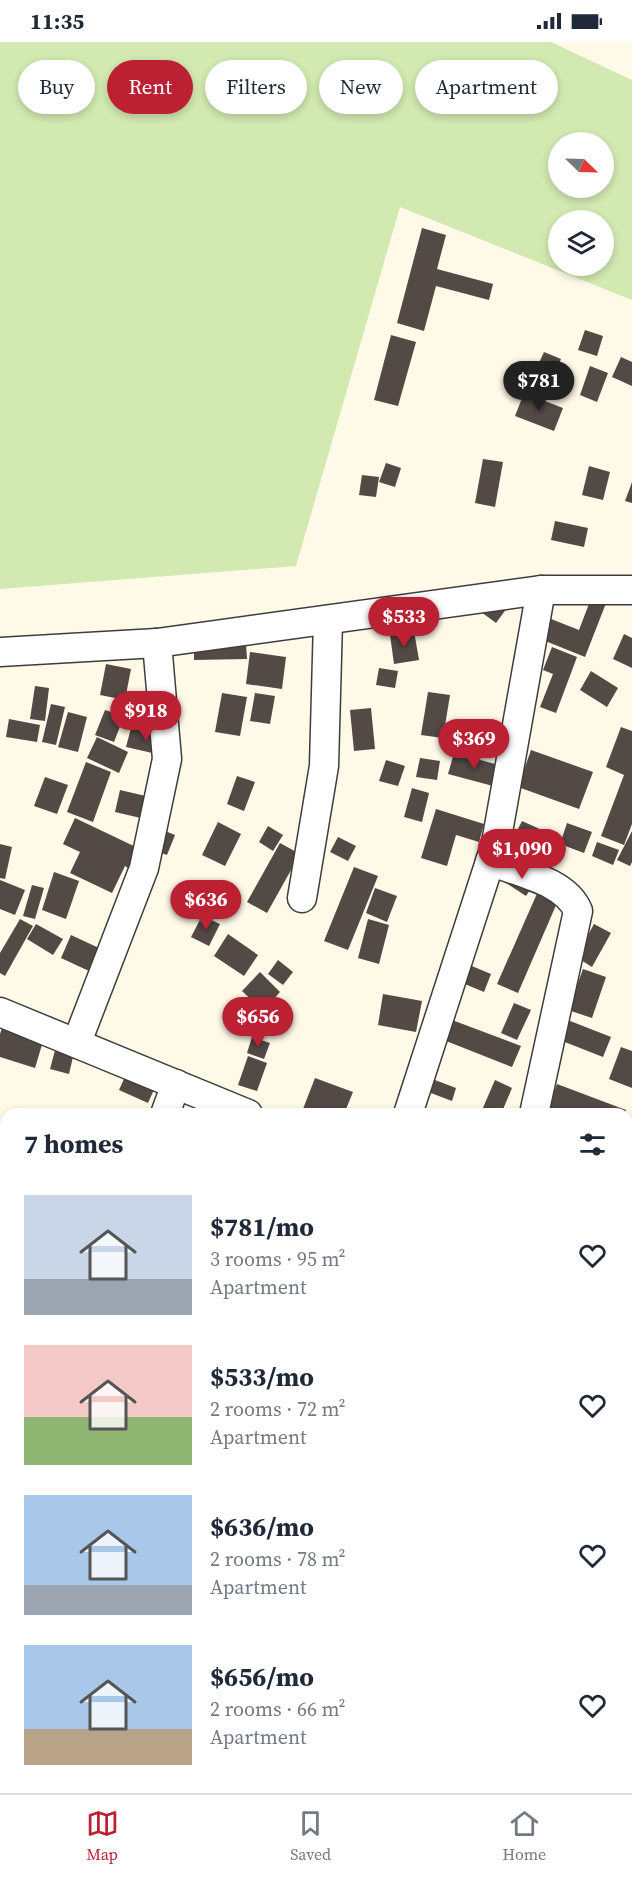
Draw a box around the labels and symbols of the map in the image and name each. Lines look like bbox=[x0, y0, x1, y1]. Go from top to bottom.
north arrow bbox=[548, 132, 614, 198]
pin: $781 bbox=[503, 361, 575, 412]
pin: $533 bbox=[368, 597, 440, 648]
pin: $918 bbox=[110, 691, 182, 742]
pin: $369 bbox=[438, 719, 510, 770]
pin: $1,090 bbox=[473, 829, 571, 880]
pin: $636 bbox=[170, 880, 242, 931]
pin: $656 bbox=[222, 997, 294, 1048]

